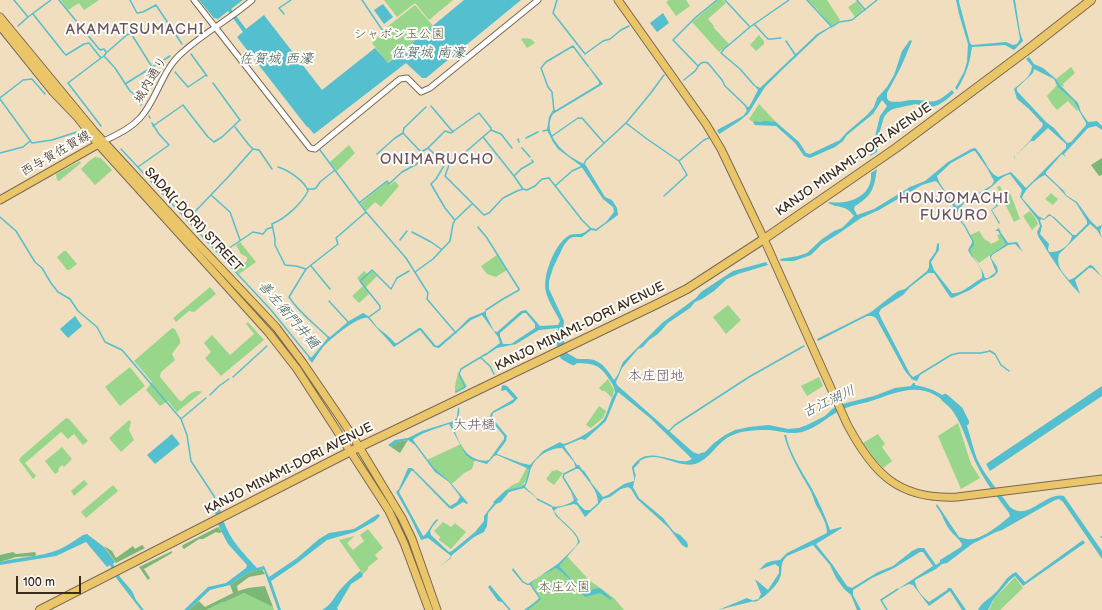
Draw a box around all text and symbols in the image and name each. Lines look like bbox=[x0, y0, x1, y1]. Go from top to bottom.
district label: AKAMATSUMACHI bbox=[66, 21, 204, 39]
park label: シャボン玉公園 bbox=[354, 27, 444, 43]
water label: 佐賀城 南濠 bbox=[391, 45, 465, 61]
water label: 佐賀城 西濠 bbox=[239, 51, 313, 67]
street label: 城内通り bbox=[131, 54, 171, 106]
street label: KANJO MINAMI-DORI AVENUE bbox=[773, 100, 935, 220]
street label: 西与賀佐賀線 bbox=[18, 128, 94, 180]
district label: ONIMARUCHO bbox=[380, 151, 494, 169]
street label: SADAI(-DORI) STREET bbox=[141, 165, 245, 275]
district label: HONJOMACHI FUKURO bbox=[899, 190, 1009, 225]
water label: 善左衛門井樋 bbox=[254, 278, 322, 352]
street label: KANJO MINAMI-DORI AVENUE bbox=[493, 279, 667, 375]
district label: 本庄団地 bbox=[628, 368, 684, 384]
water label: 古江湖川 bbox=[800, 383, 858, 421]
district label: 大井樋 bbox=[453, 417, 495, 433]
street label: KANJO MINAMI-DORI AVENUE bbox=[202, 420, 376, 518]
scale bar bbox=[18, 568, 83, 594]
text: 100 m bbox=[23, 575, 55, 590]
park label: 本庄公園 bbox=[538, 580, 590, 596]

